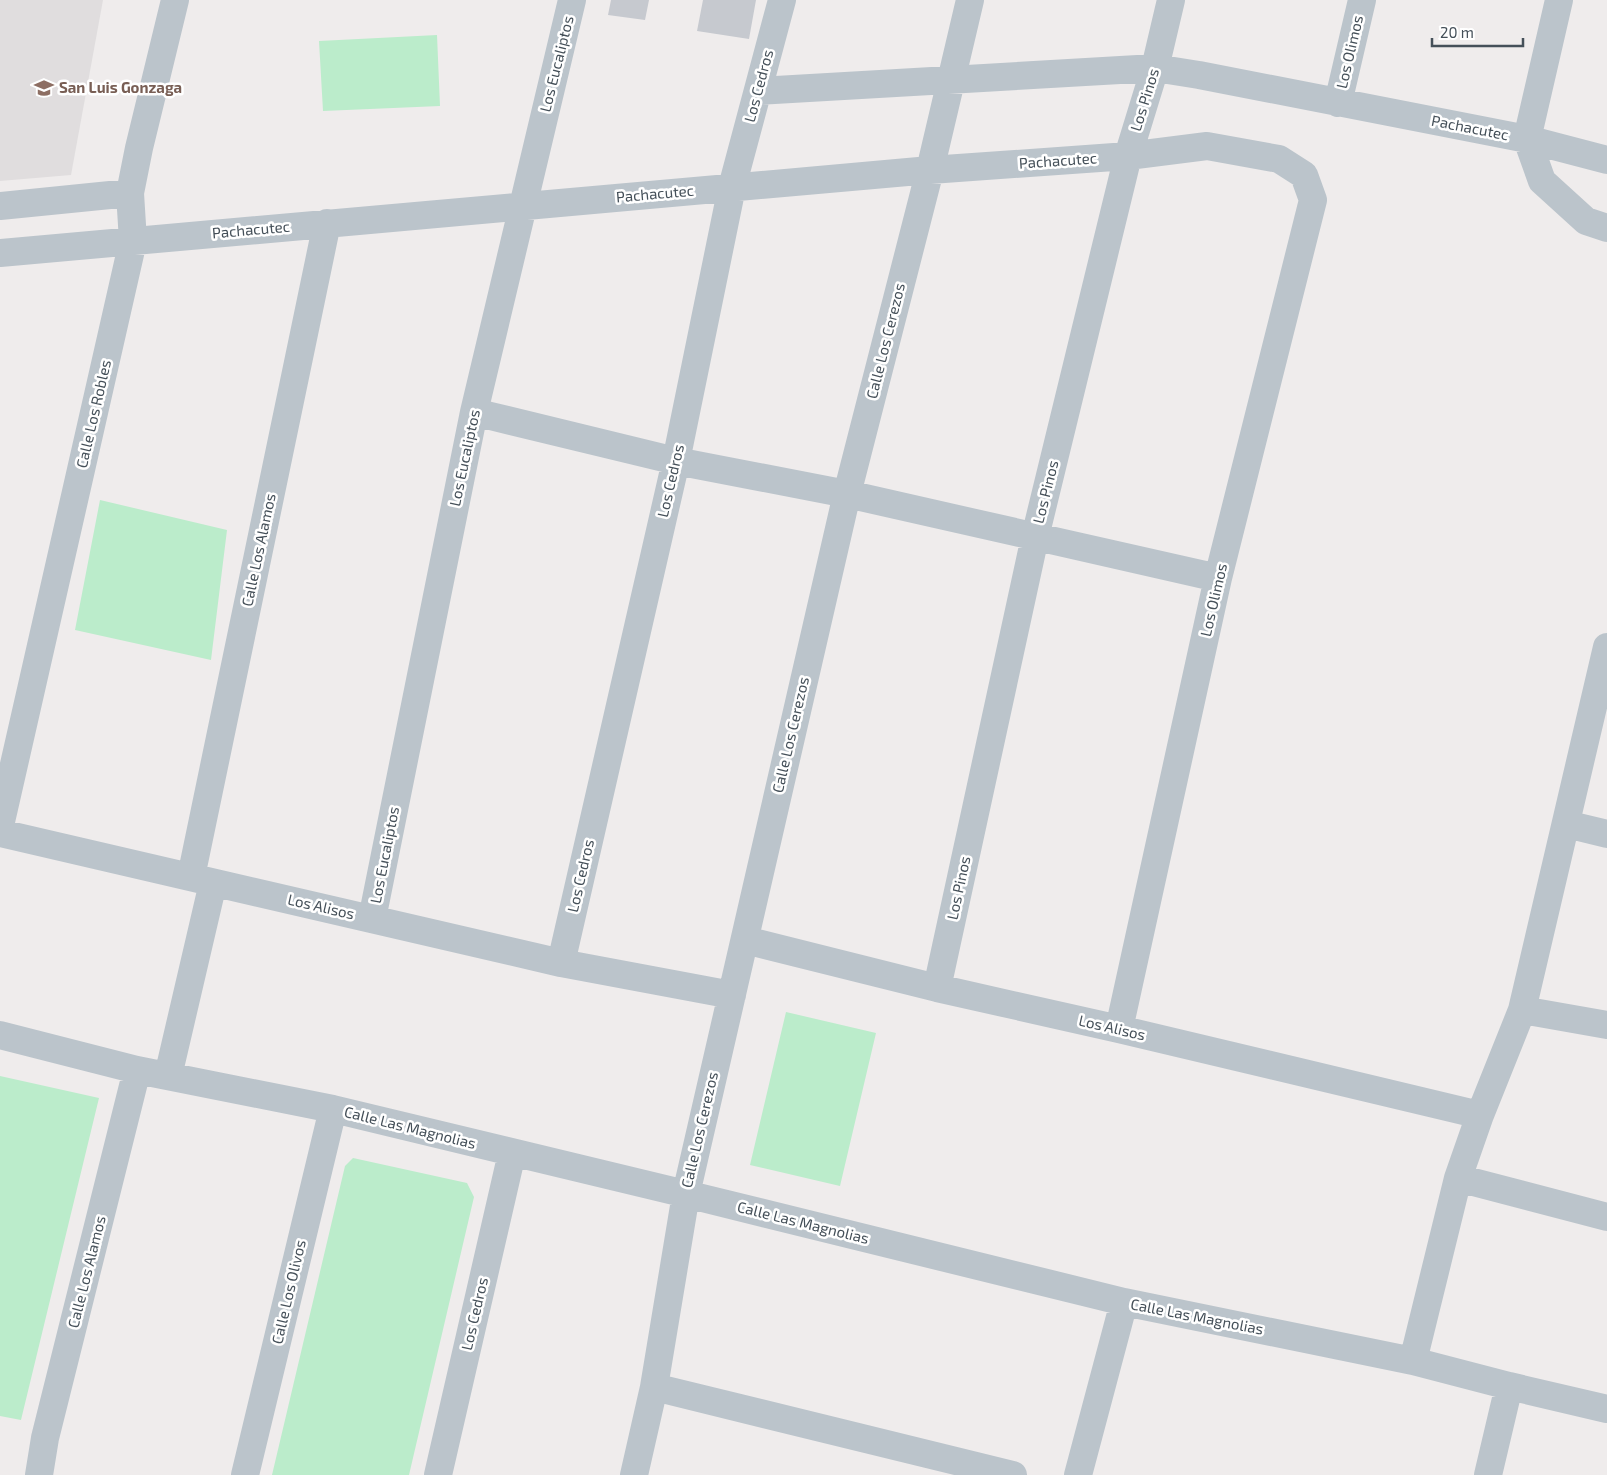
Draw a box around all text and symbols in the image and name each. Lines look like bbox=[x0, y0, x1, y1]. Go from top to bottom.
street label: Los Olimos bbox=[1332, 13, 1366, 90]
street label: Los Eucaliptos bbox=[535, 14, 577, 114]
scale bar bbox=[1432, 15, 1523, 47]
text: 20 m bbox=[1440, 23, 1474, 41]
street label: Los Cedros bbox=[740, 48, 776, 124]
street label: Los Pinos bbox=[1126, 66, 1162, 133]
school or university icon: San Luis Gonzaga bbox=[33, 77, 55, 99]
place label: San Luis Gonzaga bbox=[59, 78, 182, 96]
street label: Pachacutec bbox=[1430, 111, 1510, 143]
street label: Pachacutec bbox=[1018, 148, 1098, 172]
street label: Pachacutec bbox=[615, 181, 695, 205]
street label: Pachacutec bbox=[211, 217, 291, 241]
street label: Calle Los Cerezos bbox=[862, 281, 908, 400]
street label: Calle Los Robles bbox=[72, 358, 114, 470]
street label: Los Eucaliptos bbox=[445, 408, 483, 508]
street label: Los Cedros bbox=[653, 443, 687, 519]
street label: Los Pinos bbox=[1028, 458, 1062, 525]
street label: Calle Los Alamos bbox=[237, 492, 279, 608]
street label: Los Olimos bbox=[1196, 561, 1230, 638]
street label: Calle Los Cerezos bbox=[768, 675, 812, 795]
street label: Los Eucaliptos bbox=[366, 805, 402, 905]
street label: Los Cedros bbox=[563, 838, 597, 914]
street label: Los Pinos bbox=[943, 854, 974, 921]
street label: Los Alisos bbox=[286, 890, 356, 922]
street label: Los Alisos bbox=[1077, 1011, 1147, 1043]
street label: Calle Los Cerezos bbox=[677, 1070, 721, 1190]
street label: Calle Las Magnolias bbox=[343, 1102, 478, 1152]
street label: Calle Las Magnolias bbox=[736, 1197, 871, 1247]
street label: Calle Los Alamos bbox=[63, 1214, 109, 1330]
street label: Calle Los Olivos bbox=[267, 1238, 309, 1346]
street label: Los Cedros bbox=[457, 1276, 491, 1352]
street label: Calle Las Magnolias bbox=[1129, 1294, 1265, 1338]

